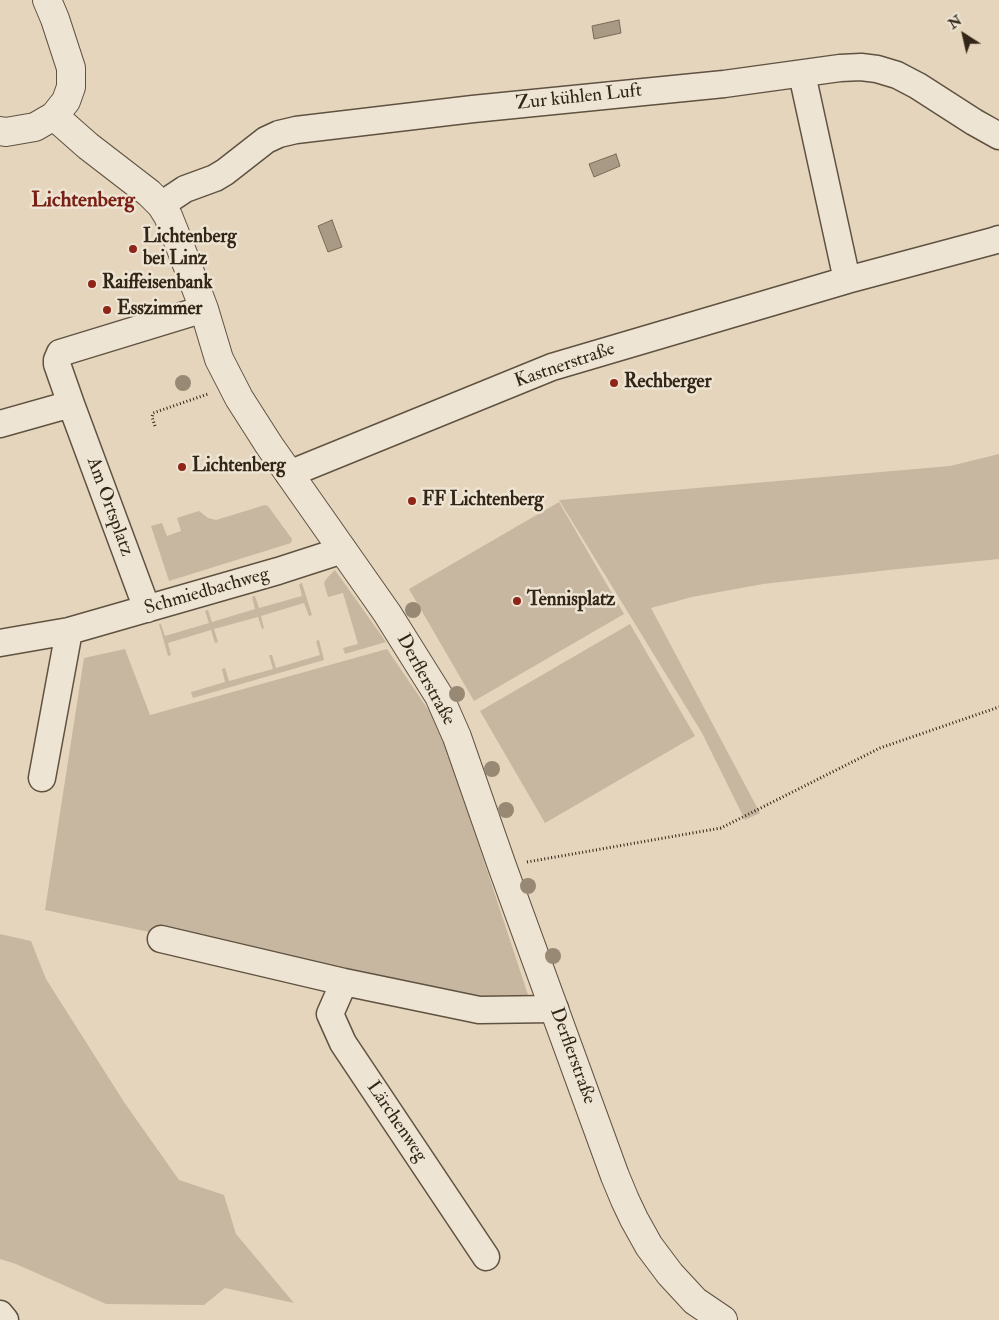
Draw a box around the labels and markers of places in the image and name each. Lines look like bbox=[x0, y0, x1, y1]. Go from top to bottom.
place label: Lichtenberg bei Linz bbox=[143, 227, 237, 271]
marker: Lichtenberg bei Linz bbox=[127, 243, 139, 255]
place label: Raiffeisenbank bbox=[102, 273, 213, 295]
marker: Raiffeisenbank bbox=[86, 278, 98, 290]
place label: Esszimmer bbox=[117, 299, 202, 321]
marker: Esszimmer bbox=[101, 304, 113, 316]
place label: Rechberger bbox=[624, 372, 712, 394]
marker: Rechberger bbox=[608, 377, 620, 389]
place label: Lichtenberg bbox=[192, 456, 286, 478]
marker: Lichtenberg bbox=[176, 461, 188, 473]
place label: FF Lichtenberg bbox=[422, 490, 544, 512]
marker: FF Lichtenberg bbox=[406, 495, 418, 507]
place label: Tennisplatz bbox=[527, 590, 615, 612]
marker: Tennisplatz bbox=[511, 595, 523, 607]

